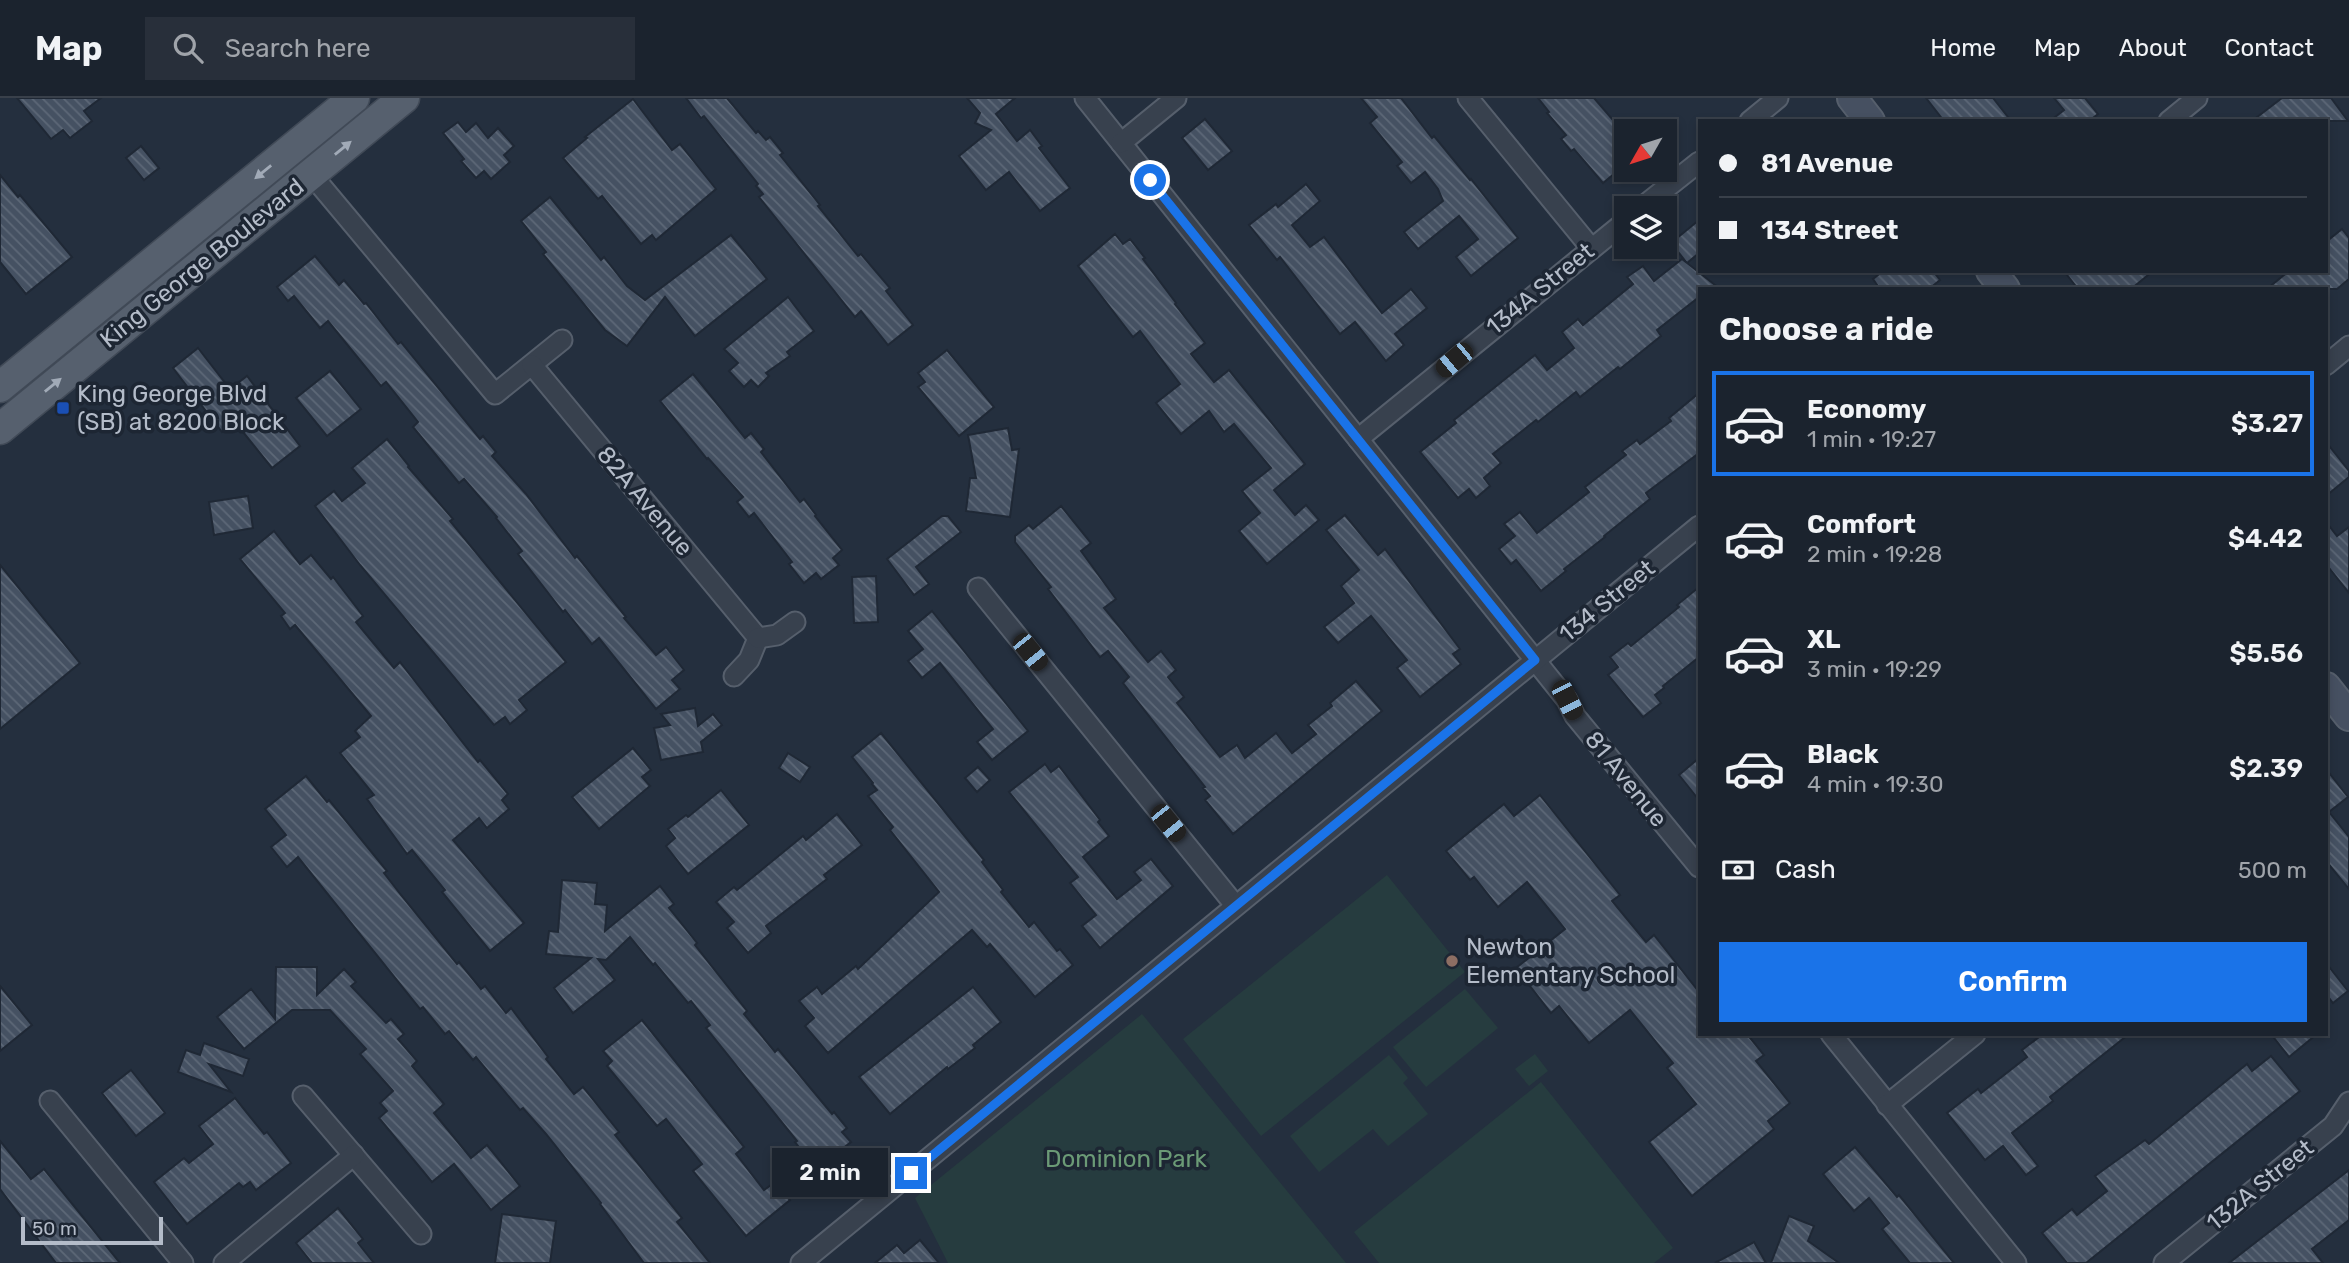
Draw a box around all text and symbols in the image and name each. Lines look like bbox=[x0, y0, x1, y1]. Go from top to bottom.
search box bbox=[145, 17, 635, 80]
text: Map bbox=[35, 29, 103, 68]
icon: search bbox=[169, 29, 207, 67]
text: Search here bbox=[225, 33, 370, 64]
text: Home bbox=[1930, 34, 1996, 62]
text: Map bbox=[2034, 34, 2081, 62]
text: About bbox=[2119, 34, 2187, 62]
text: Contact bbox=[2225, 34, 2314, 62]
north arrow bbox=[1614, 119, 1676, 182]
map controls bbox=[1614, 119, 1677, 259]
one-way arrow bbox=[333, 141, 351, 156]
text: 81 Avenue bbox=[1761, 148, 1893, 179]
one-way arrow bbox=[254, 164, 271, 179]
route start bbox=[1134, 164, 1166, 196]
street label: King George Boulevard bbox=[95, 172, 309, 354]
button: layers bbox=[1614, 196, 1677, 259]
text: 134 Street bbox=[1761, 215, 1898, 246]
street label: 134A Street bbox=[1481, 237, 1599, 341]
text: Choose a ride bbox=[1719, 310, 1933, 348]
car bbox=[1432, 338, 1477, 382]
one-way arrow bbox=[43, 378, 61, 393]
place label: King George Blvd (SB) at 8200 Block bbox=[77, 380, 285, 436]
icon: car bbox=[1723, 392, 1786, 455]
text: Economy bbox=[1807, 394, 1926, 425]
marker: King George Blvd (SB) at 8200 Block bbox=[55, 400, 71, 416]
text: $3.27 bbox=[2231, 408, 2303, 439]
text: 1 min · 19:27 bbox=[1807, 425, 1936, 453]
street label: 82A Avenue bbox=[591, 441, 699, 561]
icon: car bbox=[1723, 507, 1786, 570]
text: Comfort bbox=[1807, 509, 1916, 540]
text: $4.42 bbox=[2228, 523, 2303, 554]
text: 2 min · 19:28 bbox=[1807, 540, 1942, 568]
street label: 134 Street bbox=[1554, 554, 1660, 648]
icon: car bbox=[1723, 622, 1786, 685]
text: XL bbox=[1807, 624, 1840, 655]
car bbox=[1009, 629, 1052, 675]
text: $5.56 bbox=[2229, 638, 2303, 669]
text: 3 min · 19:29 bbox=[1807, 655, 1942, 683]
car bbox=[1549, 677, 1586, 723]
street label: 81 Avenue bbox=[1579, 726, 1673, 832]
icon: car bbox=[1723, 737, 1786, 800]
text: Black bbox=[1807, 739, 1879, 770]
text: $2.39 bbox=[2229, 753, 2303, 784]
text: 4 min · 19:30 bbox=[1807, 770, 1944, 798]
car bbox=[1147, 800, 1190, 846]
icon: cash bbox=[1719, 851, 1757, 889]
text: Cash bbox=[1775, 854, 1836, 885]
text: 500 m bbox=[2238, 856, 2307, 884]
place label: Newton Elementary School bbox=[1466, 933, 1675, 989]
button: Confirm bbox=[1719, 942, 2307, 1022]
marker: Newton Elementary School bbox=[1444, 953, 1460, 969]
street label: 132A Street bbox=[2201, 1133, 2319, 1237]
park label: Dominion Park bbox=[1045, 1145, 1208, 1173]
callout: 2 min bbox=[771, 1148, 886, 1198]
route end bbox=[895, 1157, 927, 1189]
text: 2 min bbox=[799, 1158, 861, 1186]
scale bar bbox=[21, 1214, 163, 1246]
text: 50 m bbox=[32, 1217, 77, 1240]

